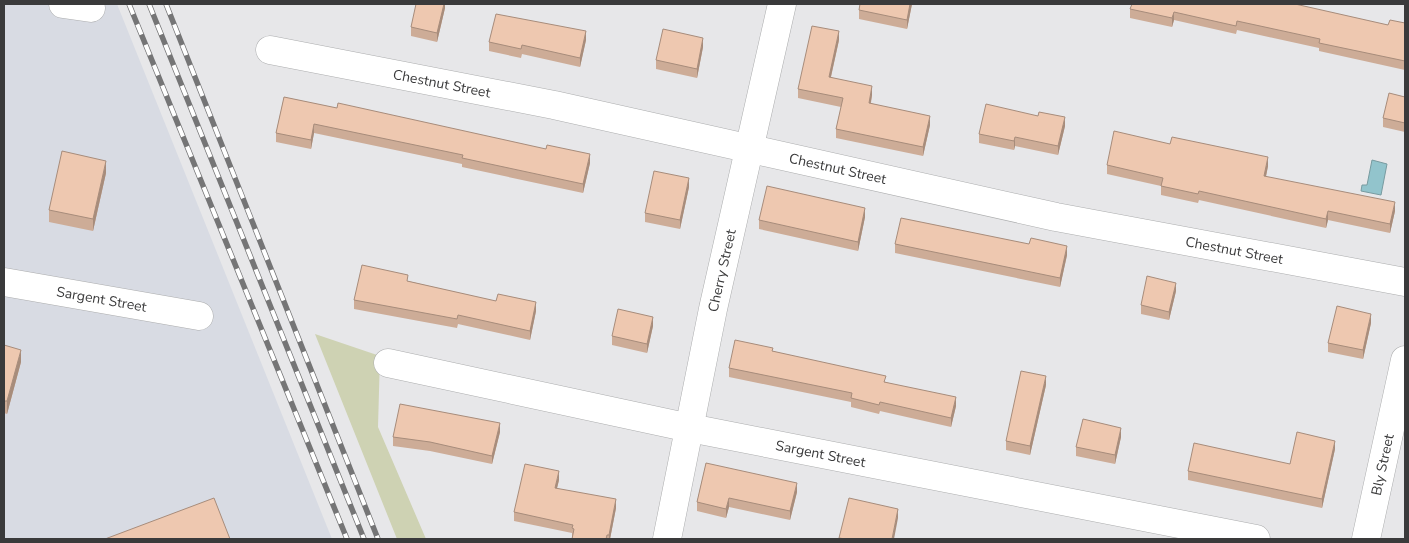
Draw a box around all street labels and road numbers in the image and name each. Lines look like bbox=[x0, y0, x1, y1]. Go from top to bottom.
street label: Chestnut Street bbox=[391, 65, 492, 103]
street label: Chestnut Street bbox=[787, 149, 888, 189]
street label: Cherry Street bbox=[704, 227, 741, 314]
street label: Chestnut Street bbox=[1184, 232, 1285, 269]
street label: Sargent Street bbox=[55, 282, 148, 317]
street label: Bly Street bbox=[1367, 432, 1399, 497]
street label: Sargent Street bbox=[774, 436, 867, 472]

